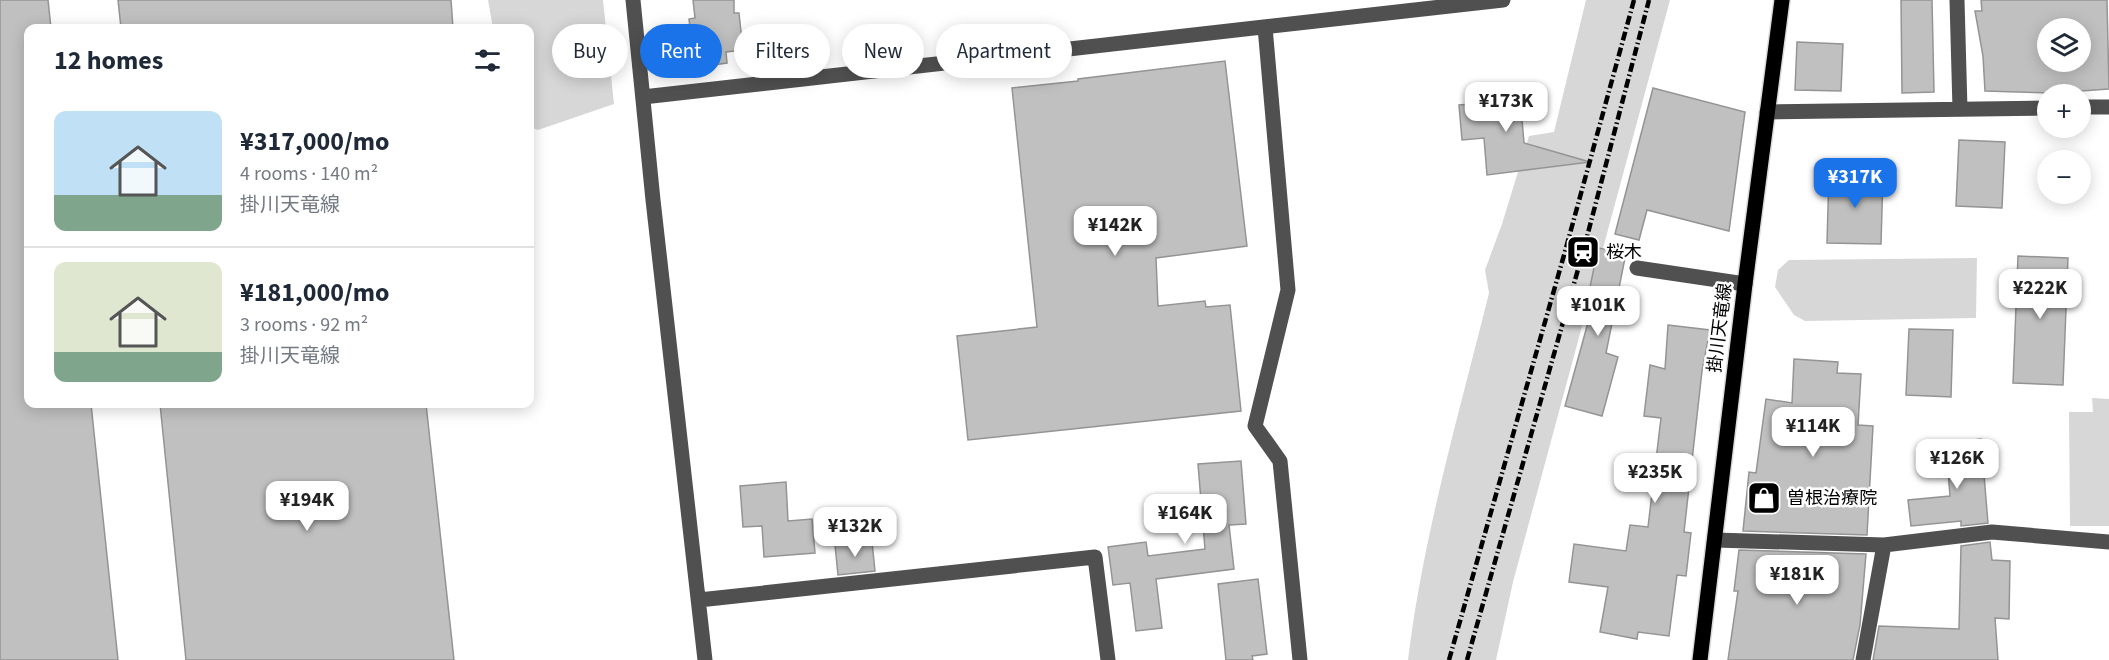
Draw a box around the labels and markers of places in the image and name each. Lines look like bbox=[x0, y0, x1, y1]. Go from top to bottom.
pin: ¥173K bbox=[1464, 82, 1548, 133]
pin: ¥317K bbox=[1813, 158, 1897, 209]
pin: ¥142K bbox=[1073, 206, 1157, 257]
station icon: 桜木 bbox=[1565, 234, 1601, 270]
place label: 桜木 bbox=[1606, 240, 1642, 265]
pin: ¥222K bbox=[1998, 269, 2082, 320]
pin: ¥101K bbox=[1556, 286, 1640, 337]
pin: ¥114K bbox=[1771, 407, 1855, 458]
pin: ¥126K bbox=[1915, 439, 1999, 490]
pin: ¥235K bbox=[1613, 453, 1697, 504]
shop icon: 曽根治療院 bbox=[1746, 480, 1782, 516]
pin: ¥194K bbox=[265, 481, 349, 532]
place label: 曽根治療院 bbox=[1787, 486, 1877, 511]
pin: ¥164K bbox=[1143, 494, 1227, 545]
pin: ¥132K bbox=[813, 507, 897, 558]
pin: ¥181K bbox=[1755, 555, 1839, 606]

